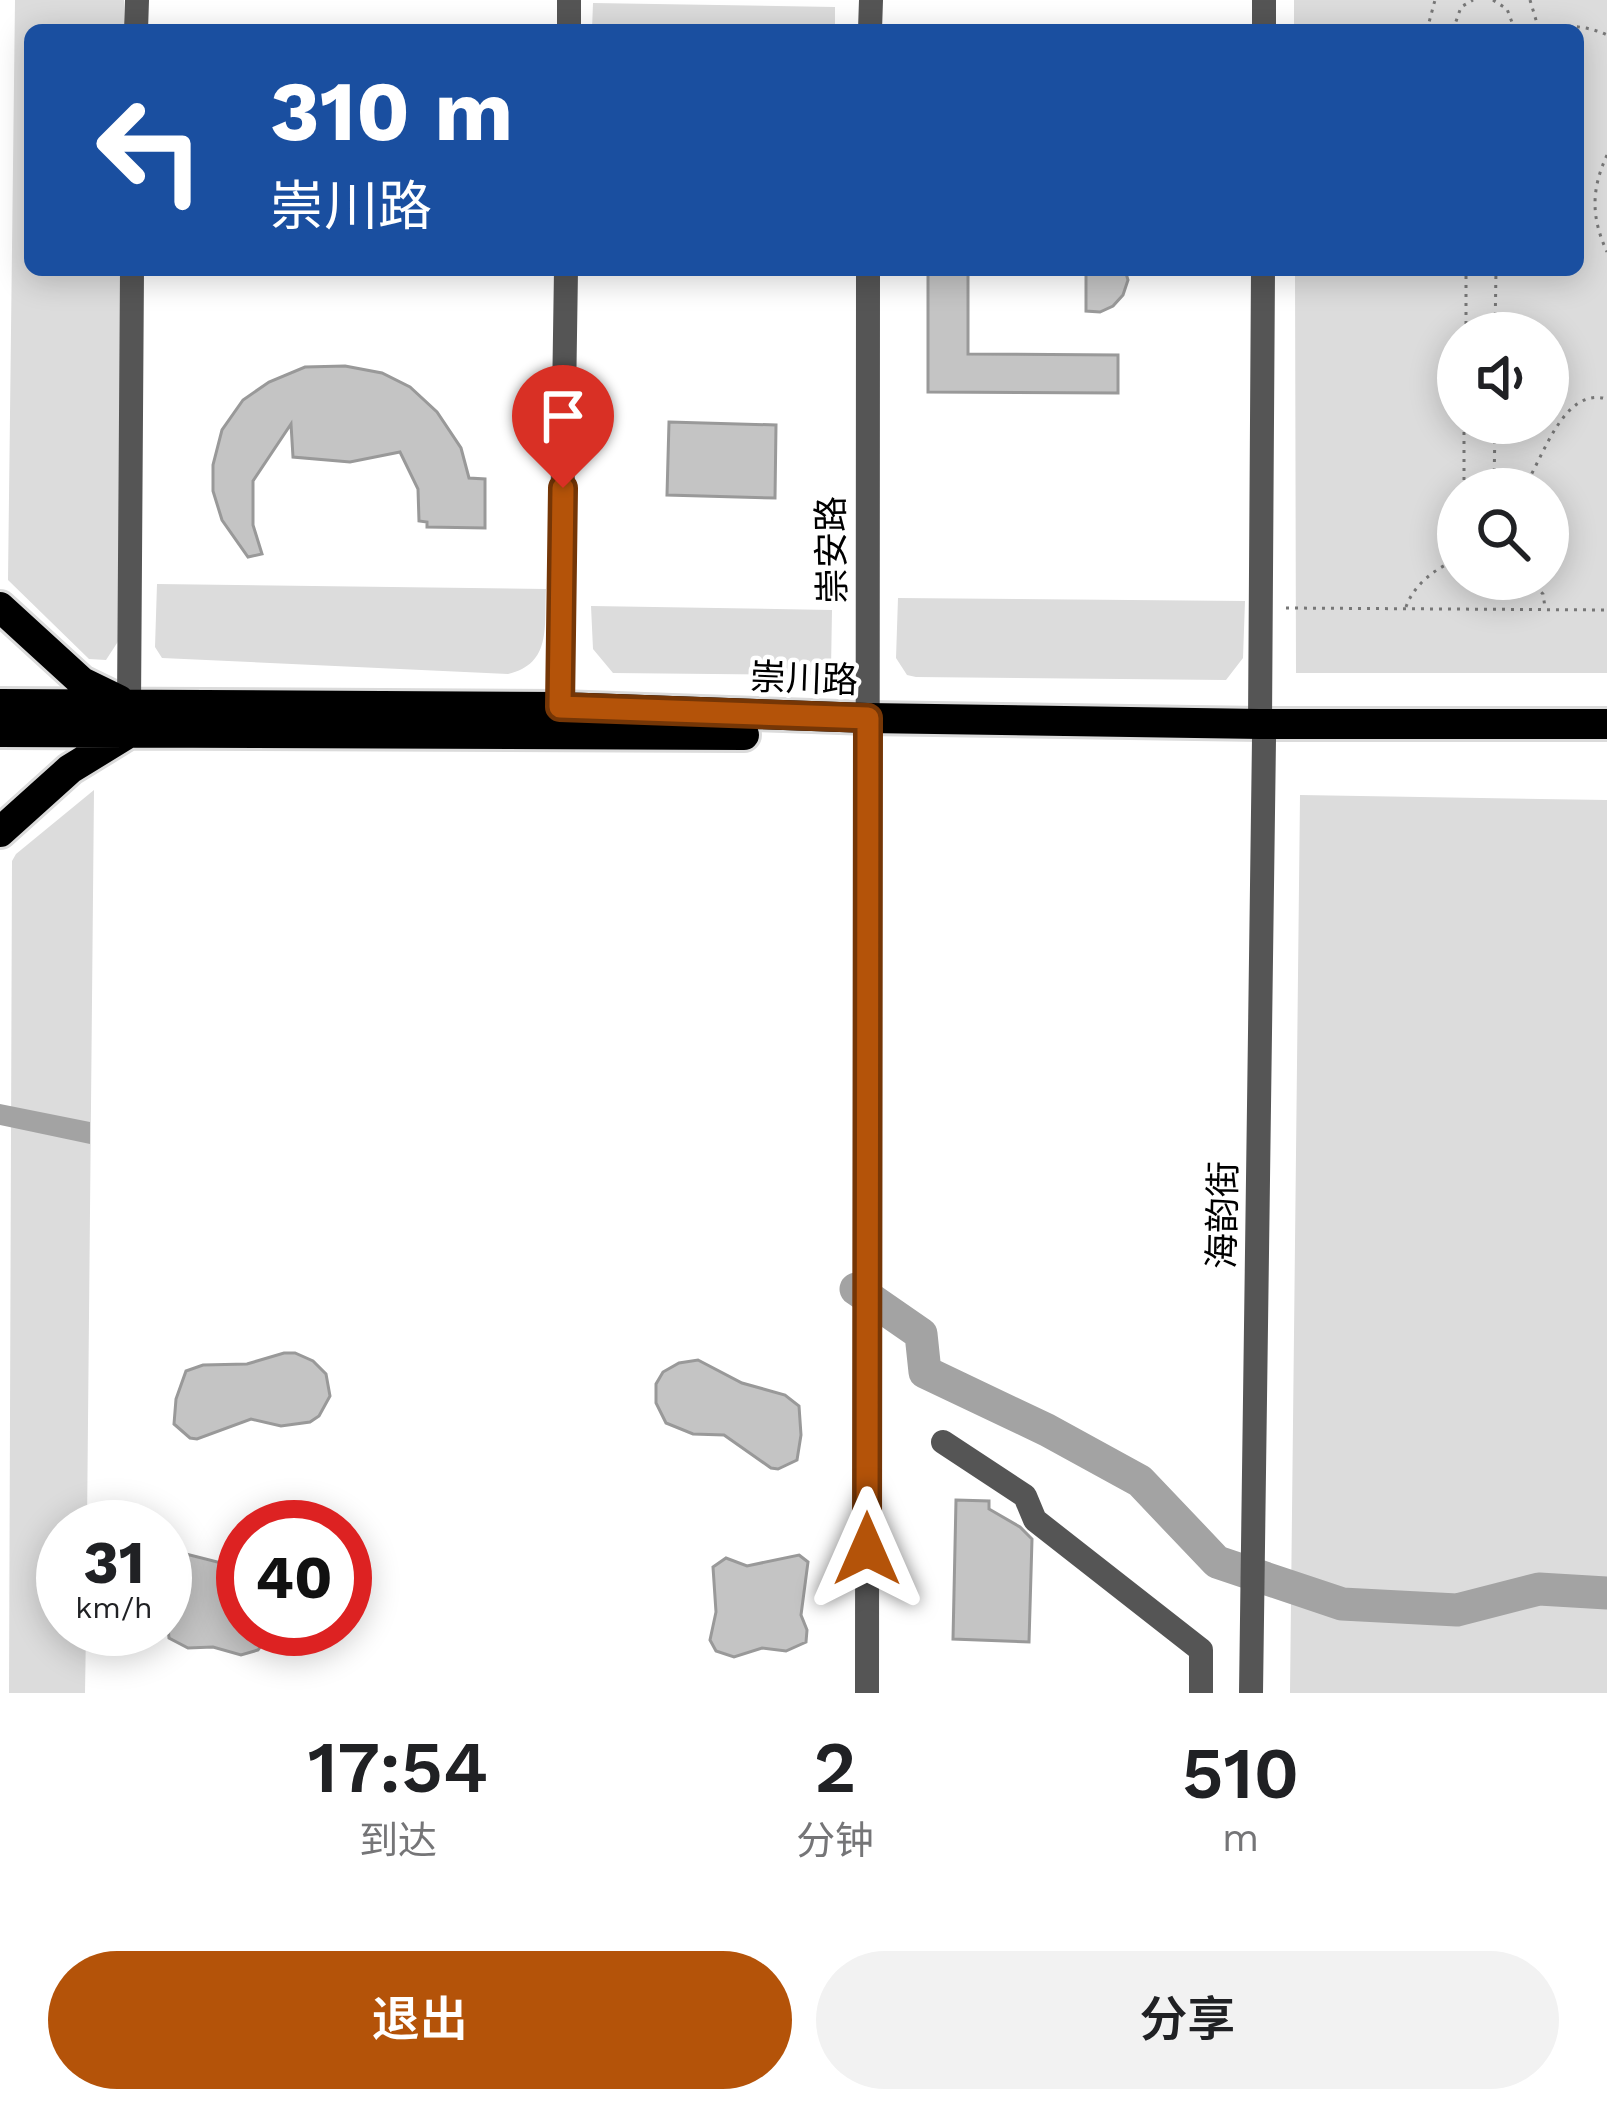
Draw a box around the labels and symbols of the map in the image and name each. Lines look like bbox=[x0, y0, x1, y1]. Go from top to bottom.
pin bbox=[512, 365, 614, 488]
street label: 崇安路 bbox=[810, 496, 854, 604]
street label: 崇川路 bbox=[749, 656, 859, 702]
street label: 海韵街 bbox=[1201, 1161, 1245, 1269]
position arrow bbox=[804, 1486, 930, 1612]
speed limit sign: 40 bbox=[216, 1500, 372, 1656]

